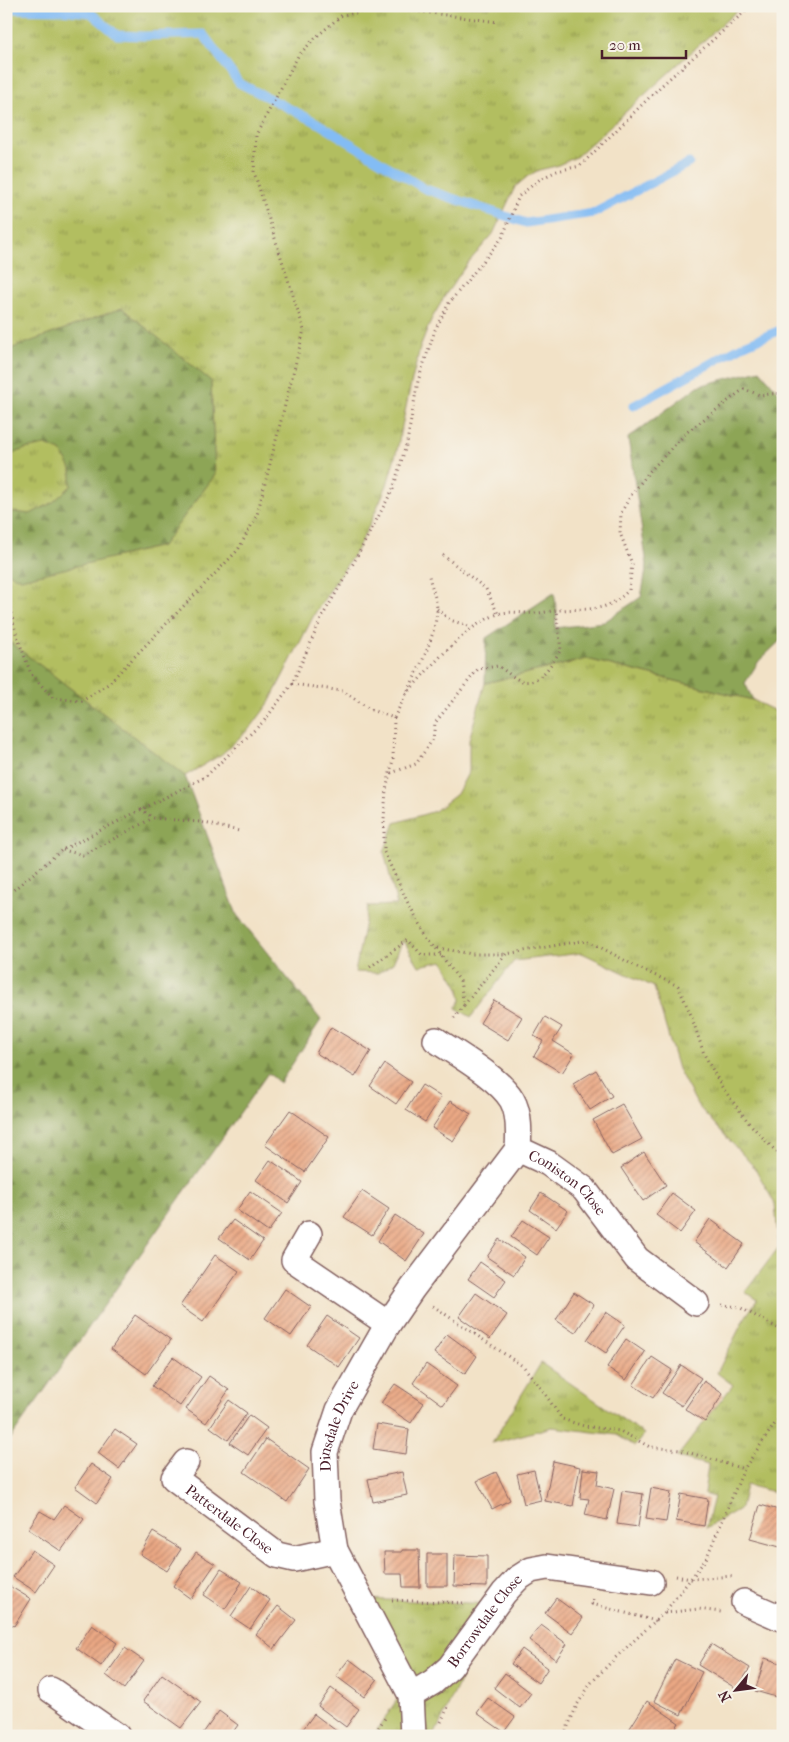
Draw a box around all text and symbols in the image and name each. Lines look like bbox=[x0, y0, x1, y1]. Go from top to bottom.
scale bar bbox=[602, 28, 685, 60]
text: 20 m bbox=[609, 36, 641, 54]
street label: Coniston Close bbox=[526, 1146, 610, 1220]
street label: Dinsdale Drive bbox=[315, 1377, 363, 1472]
street label: Patterdale Close bbox=[182, 1481, 277, 1558]
street label: Borrowdale Close bbox=[444, 1570, 526, 1671]
north arrow bbox=[712, 1664, 762, 1714]
text: N bbox=[715, 1687, 735, 1705]

